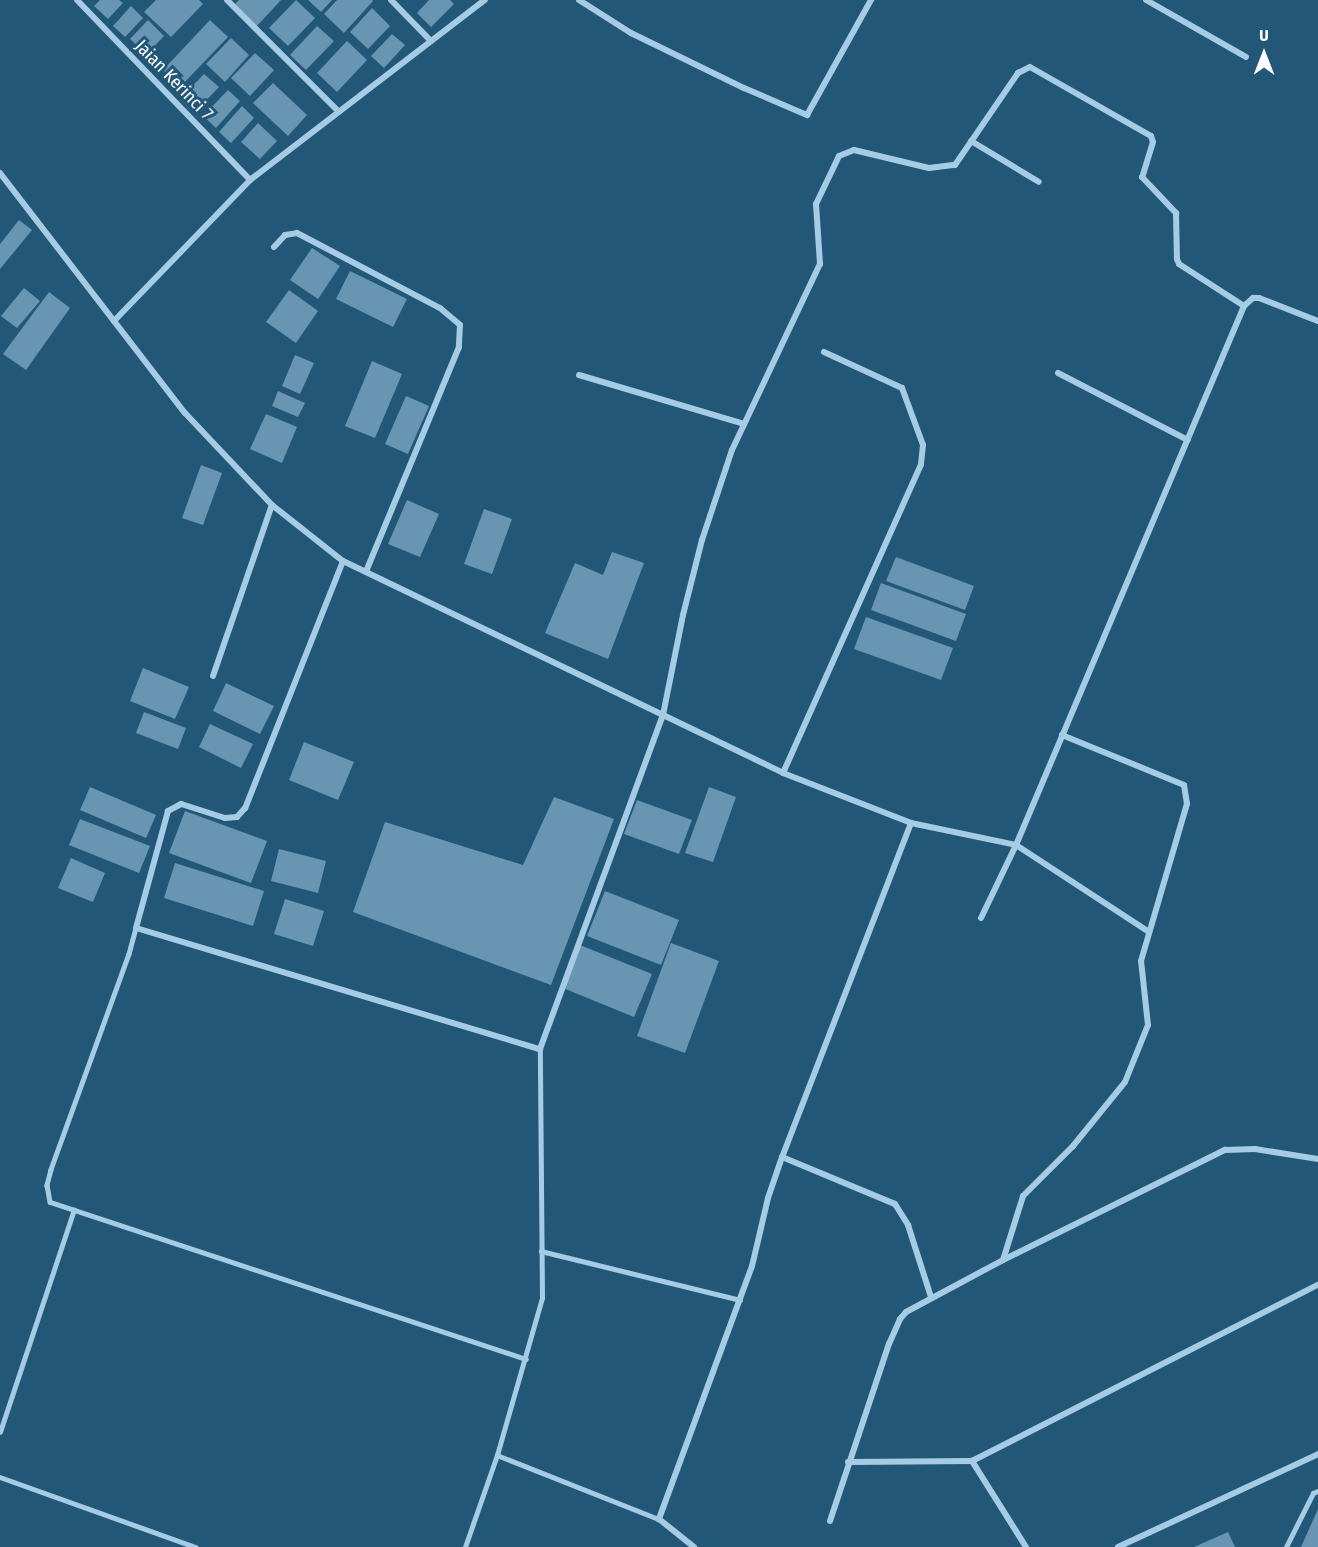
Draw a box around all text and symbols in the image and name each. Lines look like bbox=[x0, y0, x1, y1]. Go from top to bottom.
north arrow bbox=[1234, 24, 1294, 84]
text: U bbox=[1259, 26, 1269, 45]
street label: Jaian Kerinci 7 bbox=[130, 35, 218, 125]

